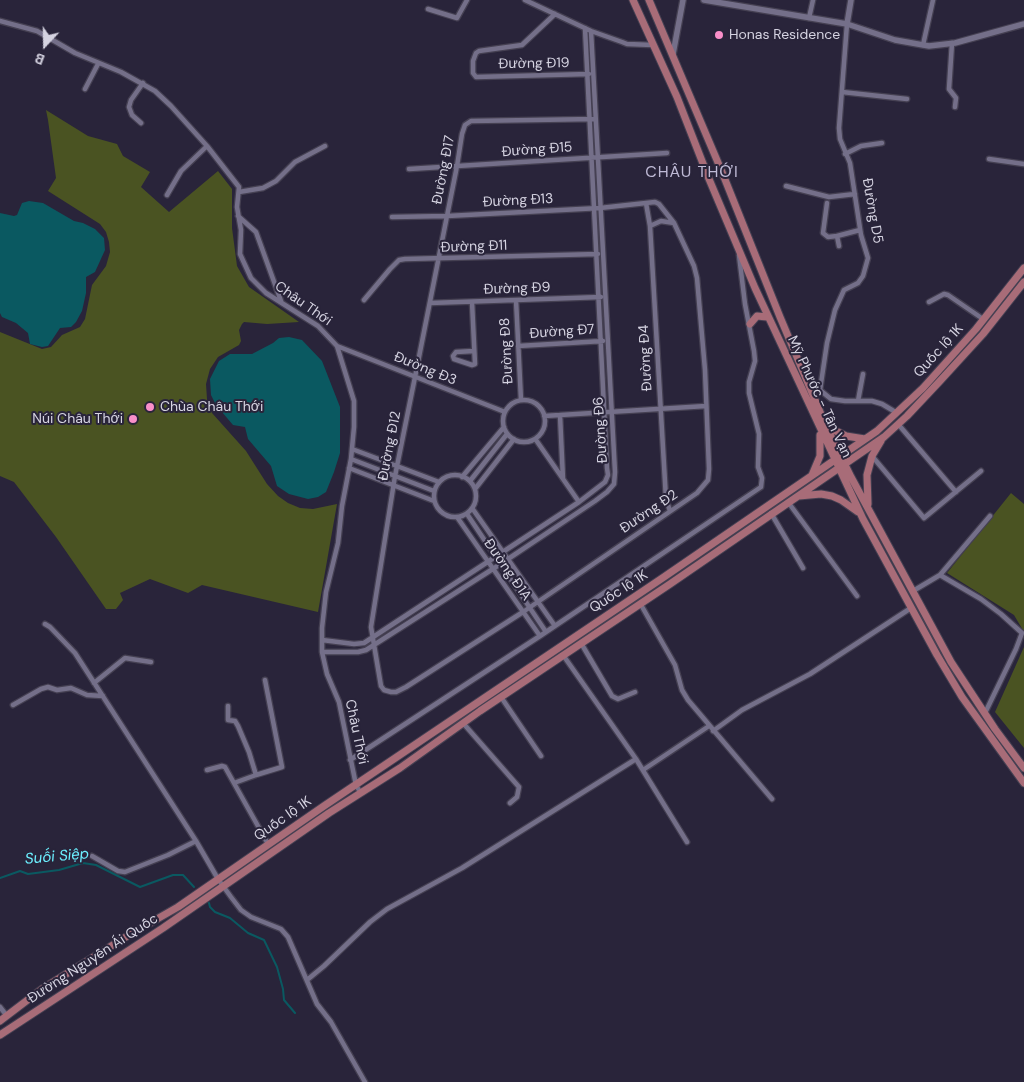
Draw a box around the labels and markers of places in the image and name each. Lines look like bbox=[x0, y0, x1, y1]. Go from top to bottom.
place label: Honas Residence bbox=[729, 27, 840, 43]
marker: Honas Residence bbox=[713, 29, 725, 41]
place label: Chùa Châu Thới bbox=[160, 399, 263, 415]
marker: Chùa Châu Thới bbox=[144, 401, 156, 413]
place label: Núi Châu Thới bbox=[32, 411, 123, 427]
marker: Núi Châu Thới bbox=[127, 413, 139, 425]

